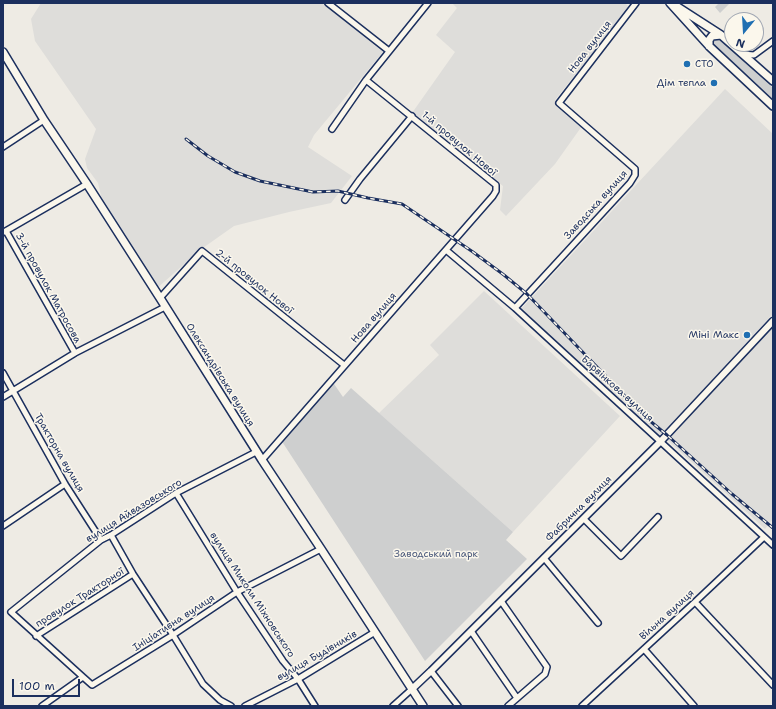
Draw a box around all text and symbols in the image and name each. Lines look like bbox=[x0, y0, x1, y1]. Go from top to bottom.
north arrow bbox=[724, 12, 764, 52]
street label: Нова вулиця bbox=[566, 18, 614, 76]
text: N bbox=[734, 34, 747, 51]
place label: СТО bbox=[695, 58, 714, 70]
marker: СТО bbox=[682, 59, 692, 69]
place label: Дім тепла bbox=[657, 77, 706, 89]
marker: Дім тепла bbox=[709, 78, 719, 88]
street label: 1-й провулок Нової bbox=[419, 109, 499, 179]
street label: Заводська вулиця bbox=[562, 168, 630, 242]
street label: 3-й провулок Матросова bbox=[13, 231, 83, 345]
street label: 2-й провулок Нової bbox=[213, 247, 295, 317]
street label: Нова вулиця bbox=[349, 290, 399, 346]
street label: Олександрівська вулиця bbox=[183, 321, 257, 429]
place label: Міні Макс bbox=[688, 329, 739, 341]
marker: Міні Макс bbox=[742, 330, 752, 340]
street label: Барвінкова вулиця bbox=[578, 353, 656, 425]
street label: Тракторна вулиця bbox=[32, 411, 86, 495]
street label: Фабрична вулиця bbox=[544, 474, 614, 544]
street label: вулиця Айвазовського bbox=[84, 477, 184, 545]
street label: вулиця Миколи Міхновського bbox=[207, 530, 297, 660]
park label: Заводський парк bbox=[394, 548, 478, 560]
street label: провулок Тракторної bbox=[33, 566, 127, 630]
street label: Вільна вулиця bbox=[637, 587, 697, 643]
street label: Ініціативна вулиця bbox=[131, 592, 217, 654]
street label: вулиця Будівників bbox=[275, 628, 359, 684]
scale bar bbox=[14, 671, 82, 697]
text: 100 m bbox=[19, 678, 55, 694]

